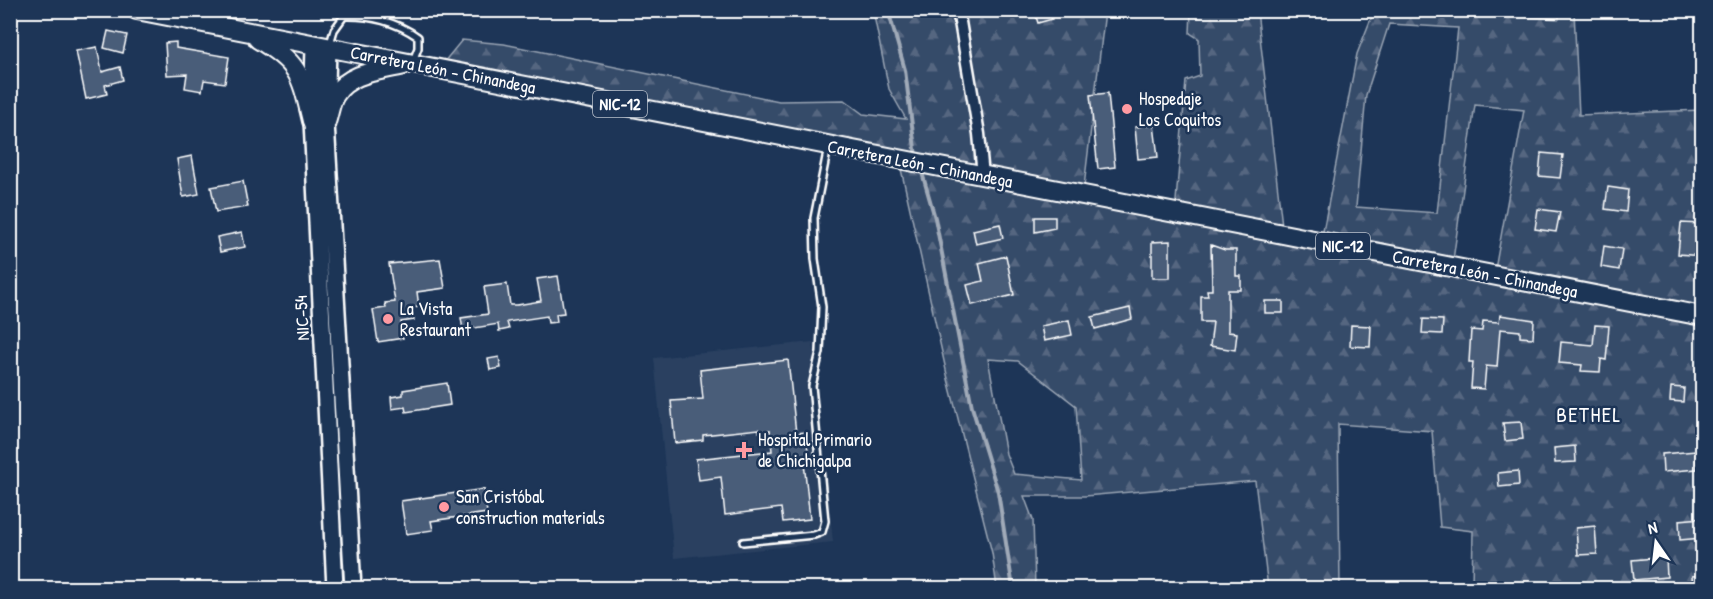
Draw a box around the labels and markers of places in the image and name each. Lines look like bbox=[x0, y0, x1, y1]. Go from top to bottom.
place label: Hospedaje Los Coquitos bbox=[1139, 86, 1221, 132]
marker: Hospedaje Los Coquitos bbox=[1120, 102, 1134, 116]
place label: La Vista Restaurant bbox=[400, 296, 472, 342]
marker: La Vista Restaurant bbox=[381, 312, 395, 326]
place label: Hospital Primario de Chichigalpa bbox=[758, 427, 872, 473]
marker: Hospital Primario de Chichigalpa bbox=[735, 441, 753, 459]
place label: San Cristóbal construction materials bbox=[456, 484, 605, 530]
marker: San Cristóbal construction materials bbox=[437, 500, 451, 514]

